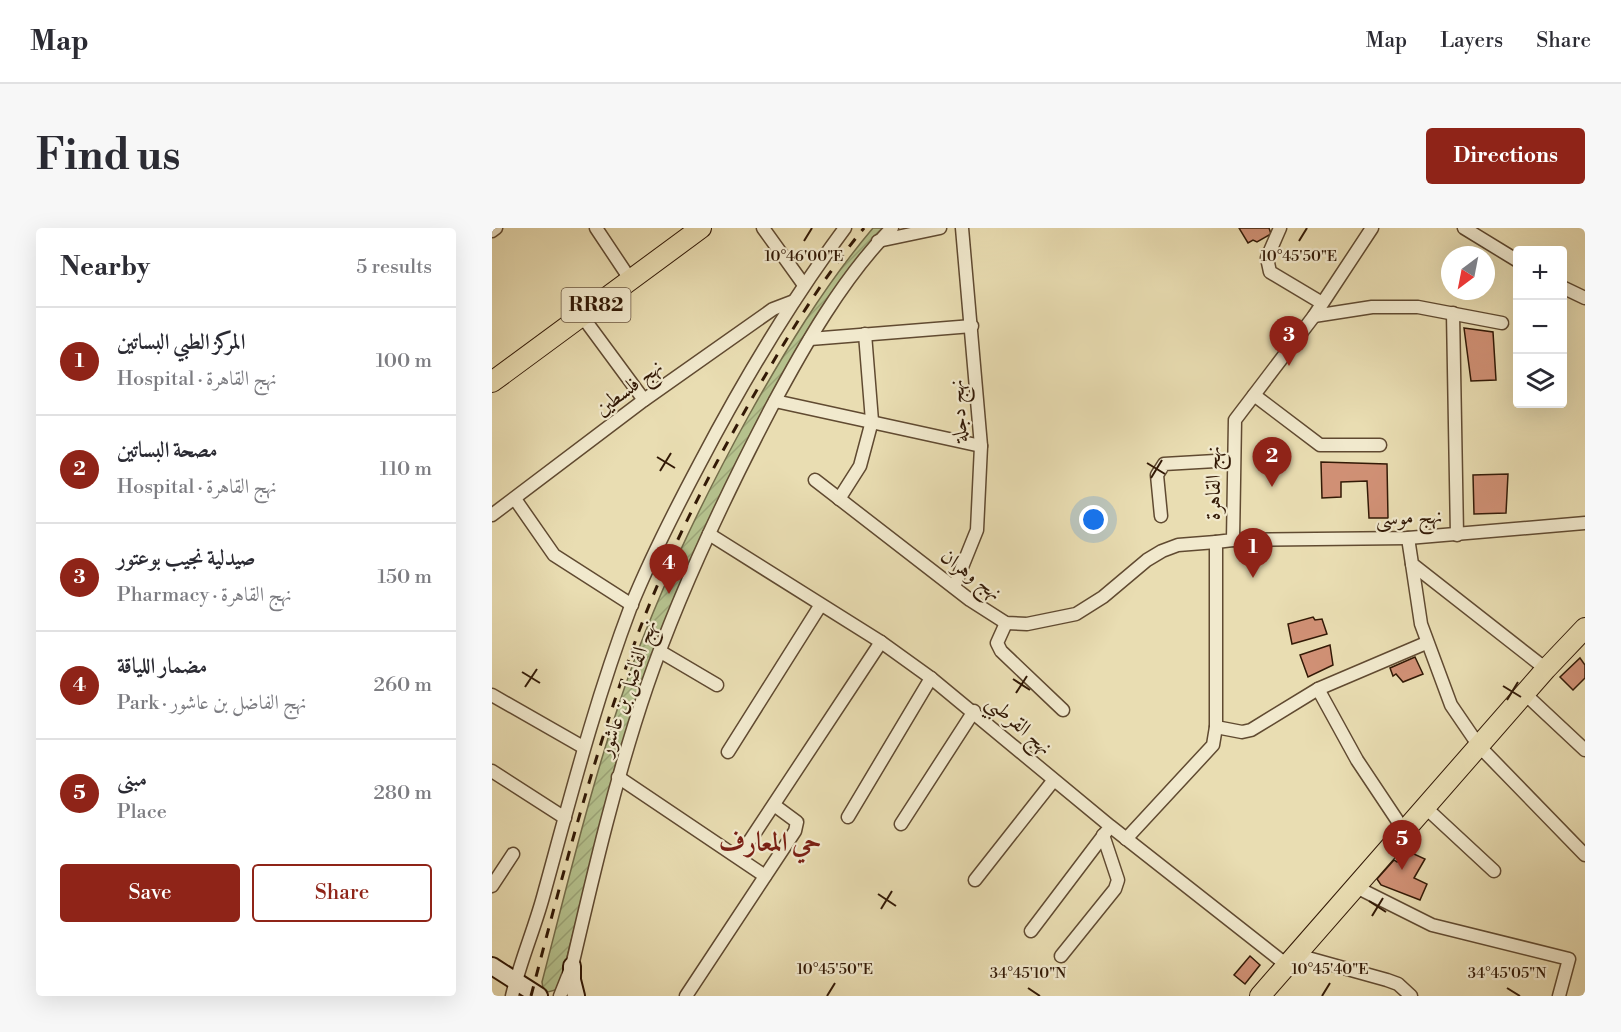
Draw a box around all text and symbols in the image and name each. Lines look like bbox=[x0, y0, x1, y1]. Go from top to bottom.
text: Map bbox=[30, 24, 89, 59]
text: Map bbox=[1366, 28, 1407, 54]
text: Layers bbox=[1440, 28, 1503, 54]
text: Share bbox=[1536, 28, 1591, 54]
button: Directions bbox=[1426, 128, 1585, 184]
text: Find us bbox=[36, 130, 180, 183]
north arrow bbox=[1441, 246, 1495, 300]
map controls bbox=[1513, 246, 1567, 408]
button: + bbox=[1513, 246, 1567, 300]
text: 10°46'00"E bbox=[765, 247, 843, 266]
text: 10°45'50"E bbox=[1261, 247, 1337, 266]
text: Nearby bbox=[60, 251, 150, 283]
text: 5 results bbox=[356, 255, 432, 280]
road number: RR82 bbox=[562, 288, 630, 322]
button: − bbox=[1513, 300, 1567, 354]
pin: 3 bbox=[1270, 316, 1308, 366]
text: المركز الطبي البساتين bbox=[117, 329, 245, 356]
text: 1 bbox=[75, 349, 84, 374]
text: 100 m bbox=[376, 349, 432, 374]
street label: نهج فلسطين bbox=[590, 354, 671, 426]
button: layers bbox=[1513, 354, 1567, 408]
text: Hospital · نهج القاهرة bbox=[117, 367, 277, 392]
street label: نهج دجلة bbox=[944, 378, 979, 445]
text: مصحة البساتين bbox=[117, 437, 217, 464]
pin: 2 bbox=[1252, 438, 1292, 487]
street label: نهج القاهرة bbox=[1201, 446, 1232, 520]
text: 2 bbox=[73, 457, 86, 482]
text: 110 m bbox=[380, 457, 432, 482]
text: Hospital · نهج القاهرة bbox=[117, 475, 277, 500]
street label: نهج موسى bbox=[1375, 504, 1443, 537]
your location bbox=[1079, 505, 1108, 534]
pin: 1 bbox=[1234, 528, 1272, 578]
street label: نهج وهران bbox=[932, 543, 1007, 611]
pin: 4 bbox=[650, 544, 688, 594]
text: صيدلية نجيب بوعتور bbox=[117, 545, 256, 572]
text: 3 bbox=[73, 565, 86, 590]
text: 150 m bbox=[377, 565, 432, 590]
text: Pharmacy · نهج القاهرة bbox=[117, 583, 292, 608]
street label: نهج الفاضل بن عاشور bbox=[592, 616, 668, 763]
text: مضمار اللياقة bbox=[117, 653, 207, 680]
text: 4 bbox=[73, 673, 86, 698]
text: 260 m bbox=[374, 673, 432, 698]
street label: نهج القرطبي bbox=[977, 689, 1058, 765]
text: Park · نهج الفاضل بن عاشور bbox=[117, 691, 306, 716]
text: مبنى bbox=[117, 766, 147, 793]
text: 5 bbox=[73, 781, 86, 806]
text: 280 m bbox=[373, 781, 432, 806]
text: Place bbox=[117, 800, 167, 825]
pin: 5 bbox=[1382, 820, 1422, 870]
district label: حي المعارف bbox=[719, 826, 821, 864]
button: Save bbox=[60, 864, 240, 922]
button: Share bbox=[252, 864, 432, 922]
text: 10°45'50"E bbox=[797, 960, 873, 979]
text: 10°45'40"E bbox=[1291, 960, 1369, 979]
text: 34°45'10"N bbox=[990, 964, 1066, 983]
text: 34°45'05"N bbox=[1468, 964, 1546, 983]

